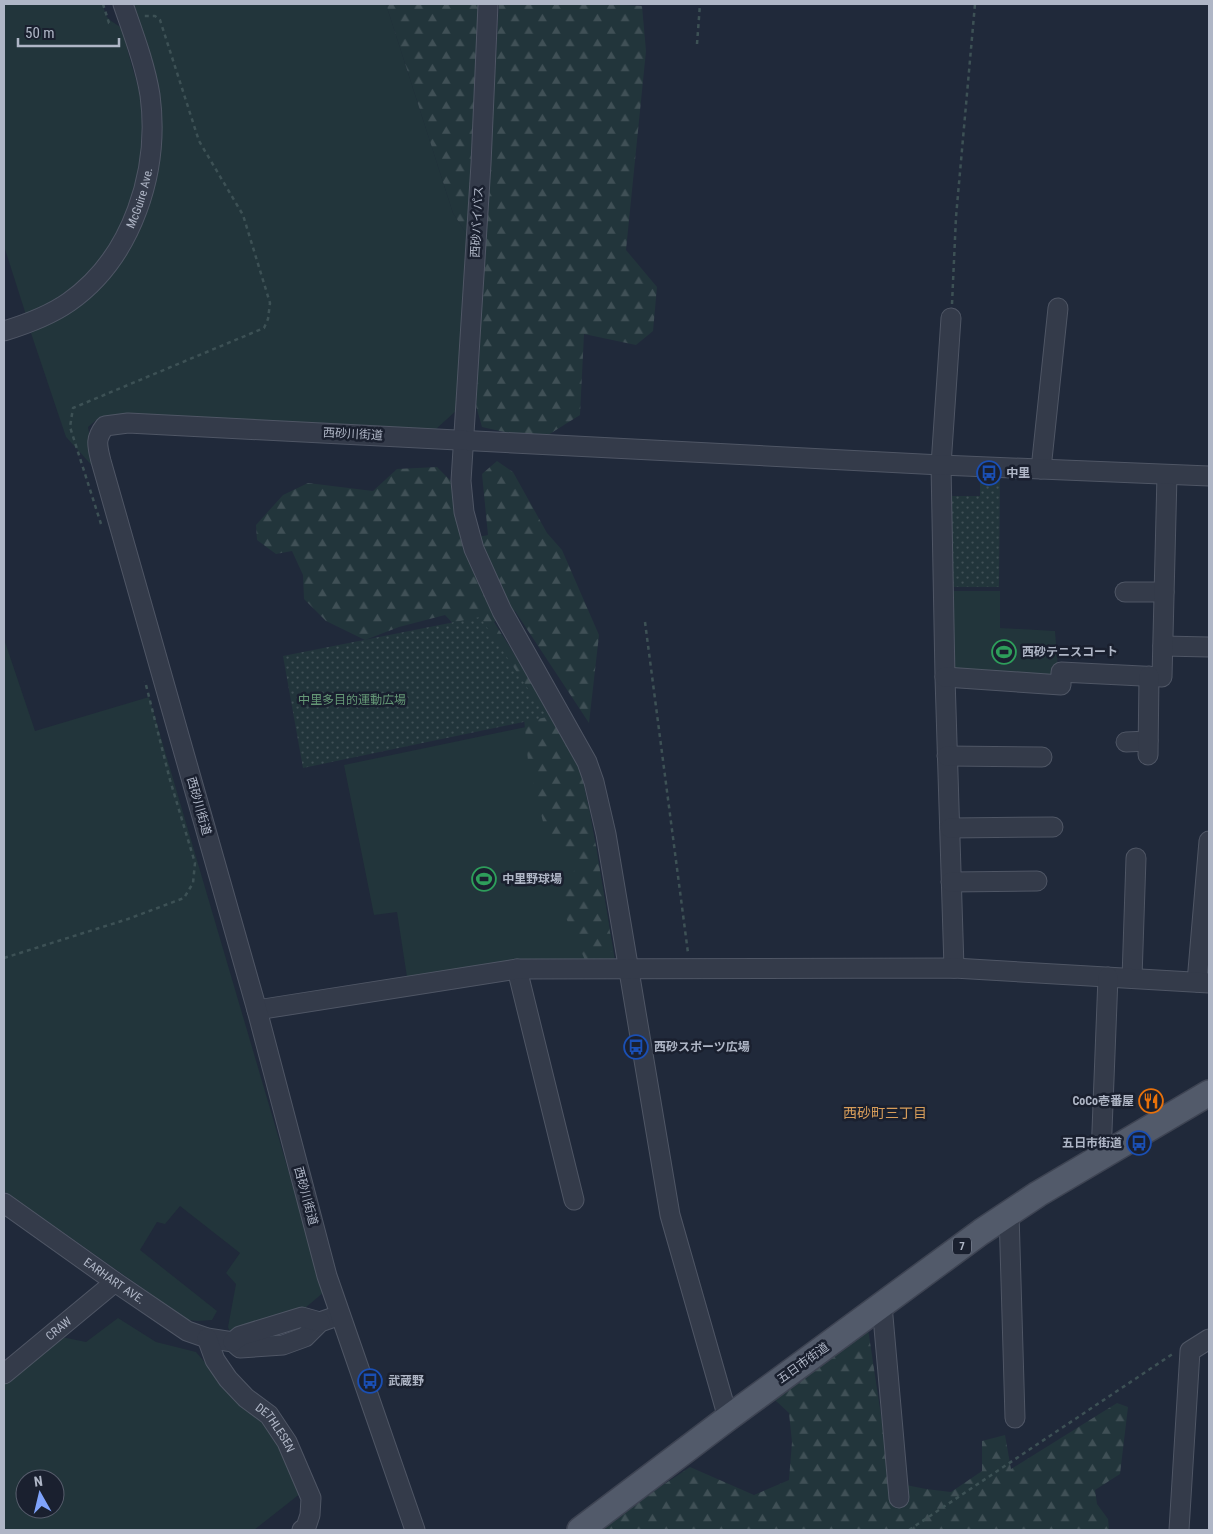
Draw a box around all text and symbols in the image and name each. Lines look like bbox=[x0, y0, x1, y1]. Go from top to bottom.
scale bar bbox=[18, 15, 119, 47]
text: 50 m bbox=[25, 24, 55, 42]
street label: McGuire Ave. bbox=[123, 167, 155, 230]
street label: 西砂バイパス bbox=[468, 186, 486, 258]
street label: 西砂川街道 bbox=[323, 425, 383, 443]
bus stop icon: 中里 bbox=[976, 460, 1002, 486]
place label: 中里 bbox=[1006, 466, 1030, 480]
sports icon: 西砂テニスコート bbox=[991, 639, 1017, 665]
place label: 西砂テニスコート bbox=[1022, 645, 1118, 659]
park label: 中里多目的運動広場 bbox=[298, 693, 406, 707]
street label: 西砂川街道 bbox=[184, 775, 214, 837]
sports icon: 中里野球場 bbox=[471, 866, 497, 892]
place label: 中里野球場 bbox=[502, 872, 562, 886]
bus stop icon: 西砂スポーツ広場 bbox=[623, 1034, 649, 1060]
place label: 西砂スポーツ広場 bbox=[654, 1040, 750, 1054]
restaurant icon: CoCo壱番屋 bbox=[1138, 1088, 1164, 1114]
place label: CoCo壱番屋 bbox=[1072, 1094, 1134, 1108]
district label: 西砂町三丁目 bbox=[843, 1105, 927, 1121]
bus stop icon: 五日市街道 bbox=[1126, 1130, 1152, 1156]
place label: 五日市街道 bbox=[1062, 1136, 1122, 1150]
street label: 西砂川街道 bbox=[291, 1165, 321, 1227]
road number: 7 bbox=[953, 1238, 971, 1254]
street label: EARHART AVE. bbox=[81, 1255, 147, 1307]
street label: CRAW bbox=[43, 1314, 74, 1343]
street label: 五日市街道 bbox=[775, 1340, 831, 1386]
bus stop icon: 武蔵野 bbox=[357, 1368, 383, 1394]
place label: 武蔵野 bbox=[388, 1374, 424, 1388]
street label: DETHLESEN bbox=[253, 1400, 298, 1454]
north arrow bbox=[15, 1469, 65, 1519]
text: N bbox=[33, 1473, 44, 1490]

